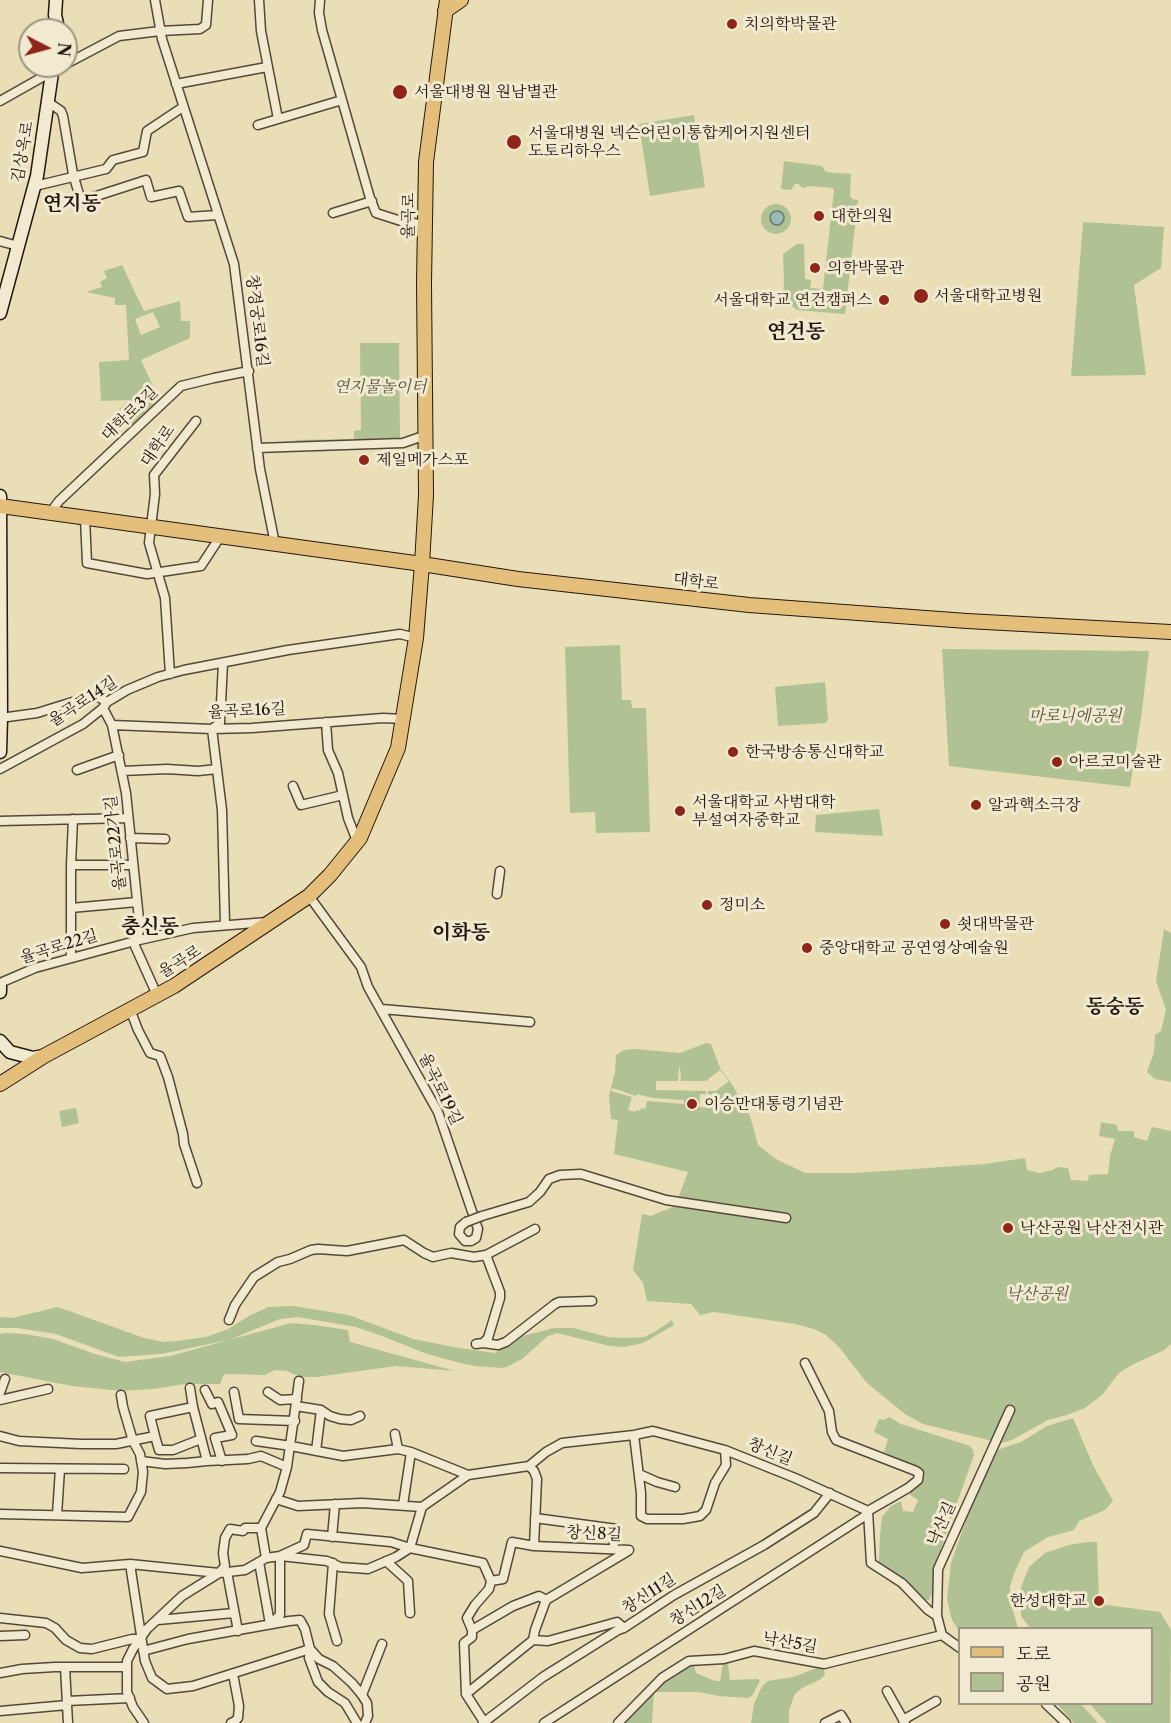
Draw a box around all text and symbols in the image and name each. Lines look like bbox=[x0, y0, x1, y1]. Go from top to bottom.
place label: 치의학박물관 bbox=[744, 14, 837, 34]
marker: 치의학박물관 bbox=[725, 17, 739, 31]
north arrow bbox=[18, 18, 78, 78]
text: N bbox=[53, 42, 75, 58]
place label: 서울대병원 원남별관 bbox=[414, 82, 557, 102]
marker: 서울대병원 원남별관 bbox=[391, 83, 409, 101]
street label: 김상옥로 bbox=[8, 120, 38, 184]
place label: 서울대병원 넥슨어린이통합케어지원센터 도토리하우스 bbox=[528, 123, 810, 161]
marker: 서울대병원 넥슨어린이통합케어지원센터 도토리하우스 bbox=[505, 133, 523, 151]
district label: 연지동 bbox=[43, 192, 101, 216]
street label: 율곡로 bbox=[399, 193, 419, 239]
place label: 대한의원 bbox=[831, 206, 893, 226]
marker: 대한의원 bbox=[812, 209, 826, 223]
place label: 의학박물관 bbox=[827, 258, 904, 278]
marker: 의학박물관 bbox=[808, 261, 822, 275]
street label: 창경궁로16길 bbox=[242, 273, 272, 369]
place label: 서울대학교병원 bbox=[934, 286, 1042, 306]
marker: 서울대학교병원 bbox=[912, 287, 930, 305]
place label: 서울대학교 연건캠퍼스 bbox=[713, 290, 872, 310]
marker: 서울대학교 연건캠퍼스 bbox=[877, 293, 891, 307]
district label: 연건동 bbox=[767, 320, 825, 344]
park label: 연지물놀이터 bbox=[334, 377, 426, 397]
street label: 대학로3길 bbox=[98, 383, 162, 445]
street label: 대학로 bbox=[137, 422, 179, 470]
place label: 제일메가스포 bbox=[376, 450, 469, 470]
marker: 제일메가스포 bbox=[357, 453, 371, 467]
street label: 대학로 bbox=[672, 570, 720, 594]
street label: 율곡로14길 bbox=[45, 673, 121, 731]
street label: 율곡로16길 bbox=[208, 699, 286, 723]
park label: 마로니에공원 bbox=[1029, 706, 1121, 726]
place label: 한국방송통신대학교 bbox=[745, 742, 884, 762]
marker: 한국방송통신대학교 bbox=[726, 745, 740, 759]
place label: 아르코미술관 bbox=[1069, 752, 1162, 772]
marker: 아르코미술관 bbox=[1050, 755, 1064, 769]
place label: 서울대학교 사범대학 부설여자중학교 bbox=[692, 792, 835, 830]
street label: 율곡로22가길 bbox=[101, 794, 131, 892]
place label: 알과핵소극장 bbox=[988, 795, 1081, 815]
marker: 알과핵소극장 bbox=[969, 798, 983, 812]
marker: 서울대학교 사범대학 부설여자중학교 bbox=[673, 804, 687, 818]
place label: 정미소 bbox=[719, 895, 765, 915]
marker: 정미소 bbox=[700, 898, 714, 912]
place label: 쇳대박물관 bbox=[957, 914, 1034, 934]
district label: 충신동 bbox=[121, 915, 179, 939]
marker: 쇳대박물관 bbox=[938, 917, 952, 931]
district label: 이화동 bbox=[432, 921, 490, 945]
street label: 율곡로22길 bbox=[18, 926, 100, 968]
place label: 중앙대학교 공연영상예술원 bbox=[819, 938, 1009, 958]
marker: 중앙대학교 공연영상예술원 bbox=[800, 941, 814, 955]
street label: 율곡로 bbox=[155, 942, 205, 982]
district label: 동숭동 bbox=[1086, 995, 1144, 1019]
street label: 율곡로19길 bbox=[414, 1050, 466, 1128]
place label: 이승만대통령기념관 bbox=[704, 1094, 843, 1114]
marker: 이승만대통령기념관 bbox=[685, 1097, 699, 1111]
place label: 낙산공원 낙산전시관 bbox=[1020, 1218, 1163, 1238]
marker: 낙산공원 낙산전시관 bbox=[1001, 1221, 1015, 1235]
park label: 낙산공원 bbox=[1006, 1284, 1068, 1304]
street label: 창신길 bbox=[745, 1434, 795, 1470]
street label: 낙산길 bbox=[924, 1499, 960, 1549]
street label: 창신8길 bbox=[566, 1523, 622, 1545]
street label: 창신11길 bbox=[619, 1570, 679, 1618]
street label: 창신12길 bbox=[666, 1581, 730, 1631]
place label: 한성대학교 bbox=[1010, 1591, 1087, 1611]
marker: 한성대학교 bbox=[1092, 1594, 1106, 1608]
legend bbox=[958, 1627, 1153, 1705]
street label: 낙산5길 bbox=[761, 1629, 819, 1657]
text: 도로 bbox=[1016, 1643, 1051, 1665]
text: 공원 bbox=[1016, 1673, 1051, 1695]

